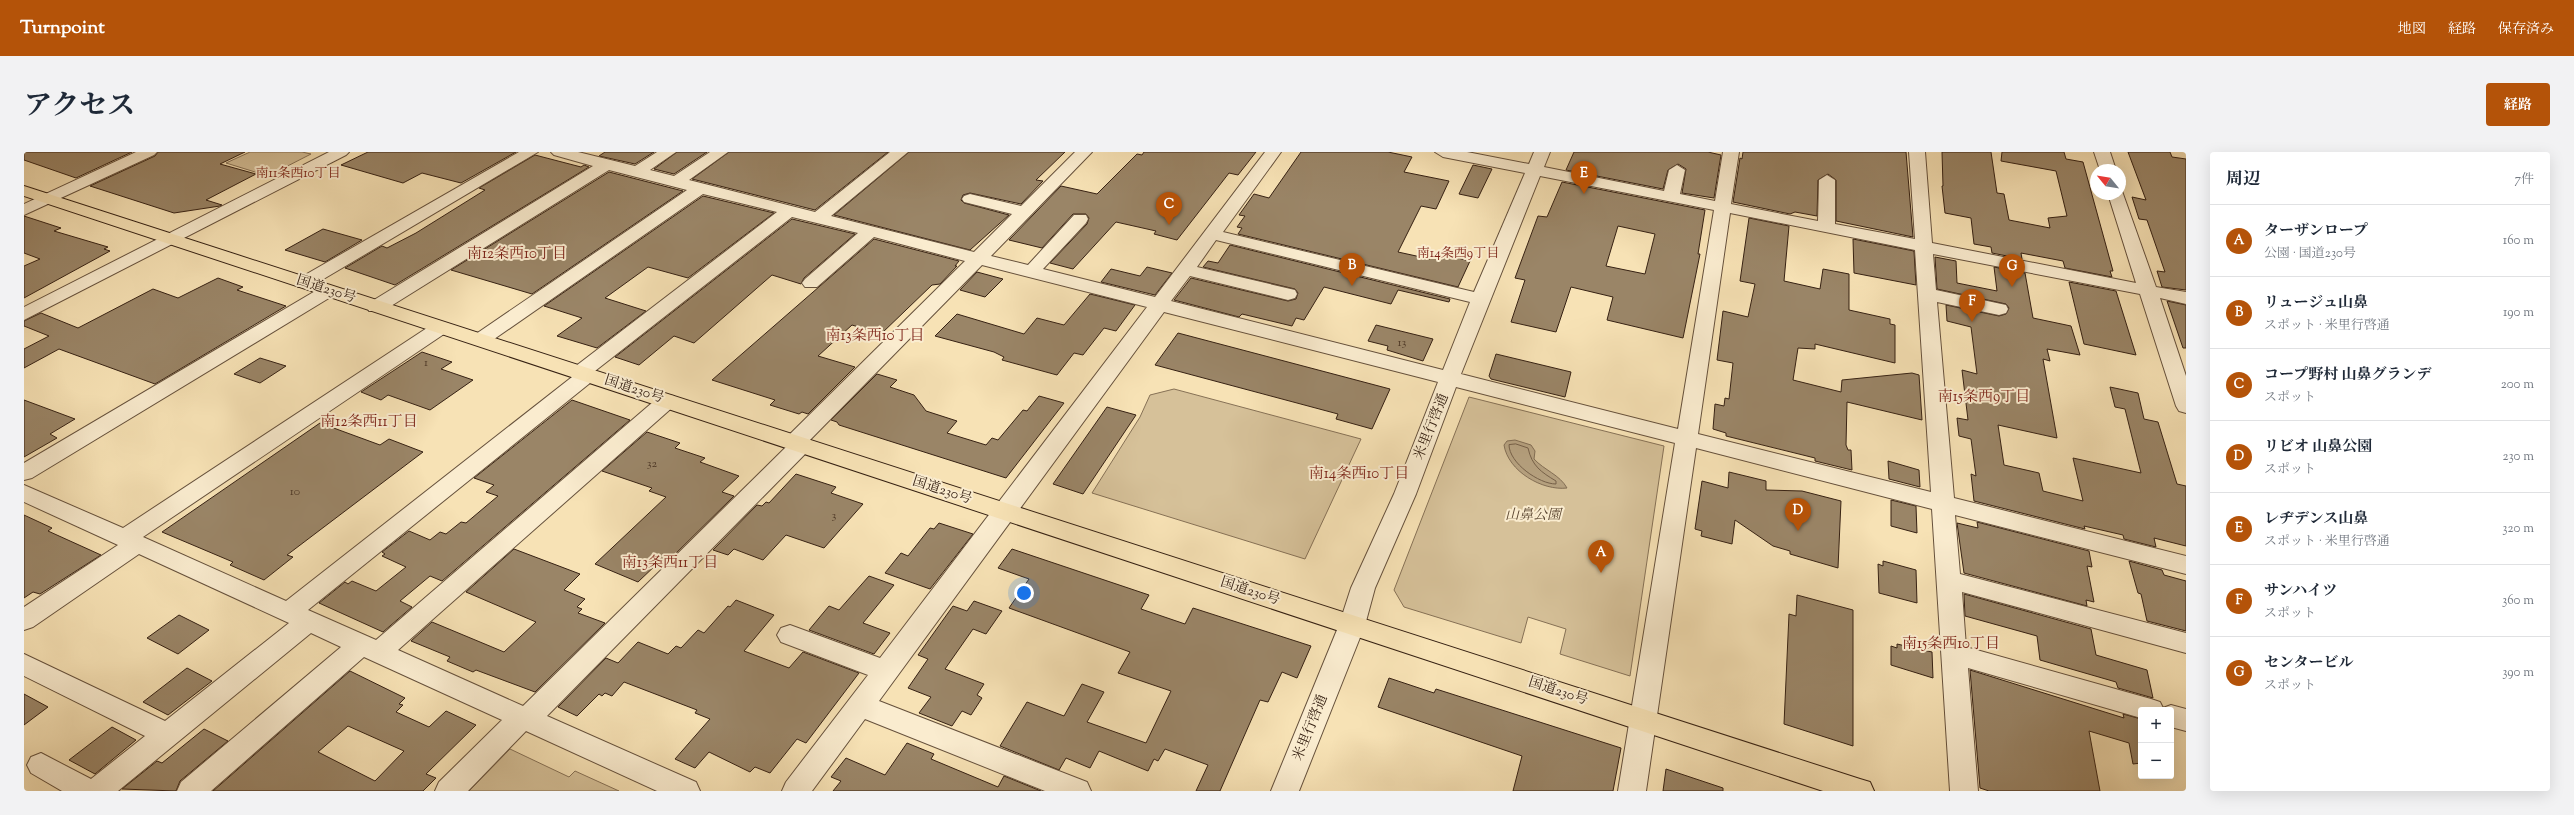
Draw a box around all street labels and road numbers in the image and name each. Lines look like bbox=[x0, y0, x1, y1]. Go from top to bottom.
street label: 国道230号 bbox=[294, 271, 358, 309]
street label: 国道230号 bbox=[602, 371, 666, 409]
street label: 米里行啓通 bbox=[1410, 391, 1454, 463]
street label: 国道230号 bbox=[910, 472, 974, 510]
street label: 国道230号 bbox=[1218, 573, 1282, 611]
street label: 国道230号 bbox=[1526, 673, 1590, 711]
street label: 米里行啓通 bbox=[1289, 692, 1333, 764]

